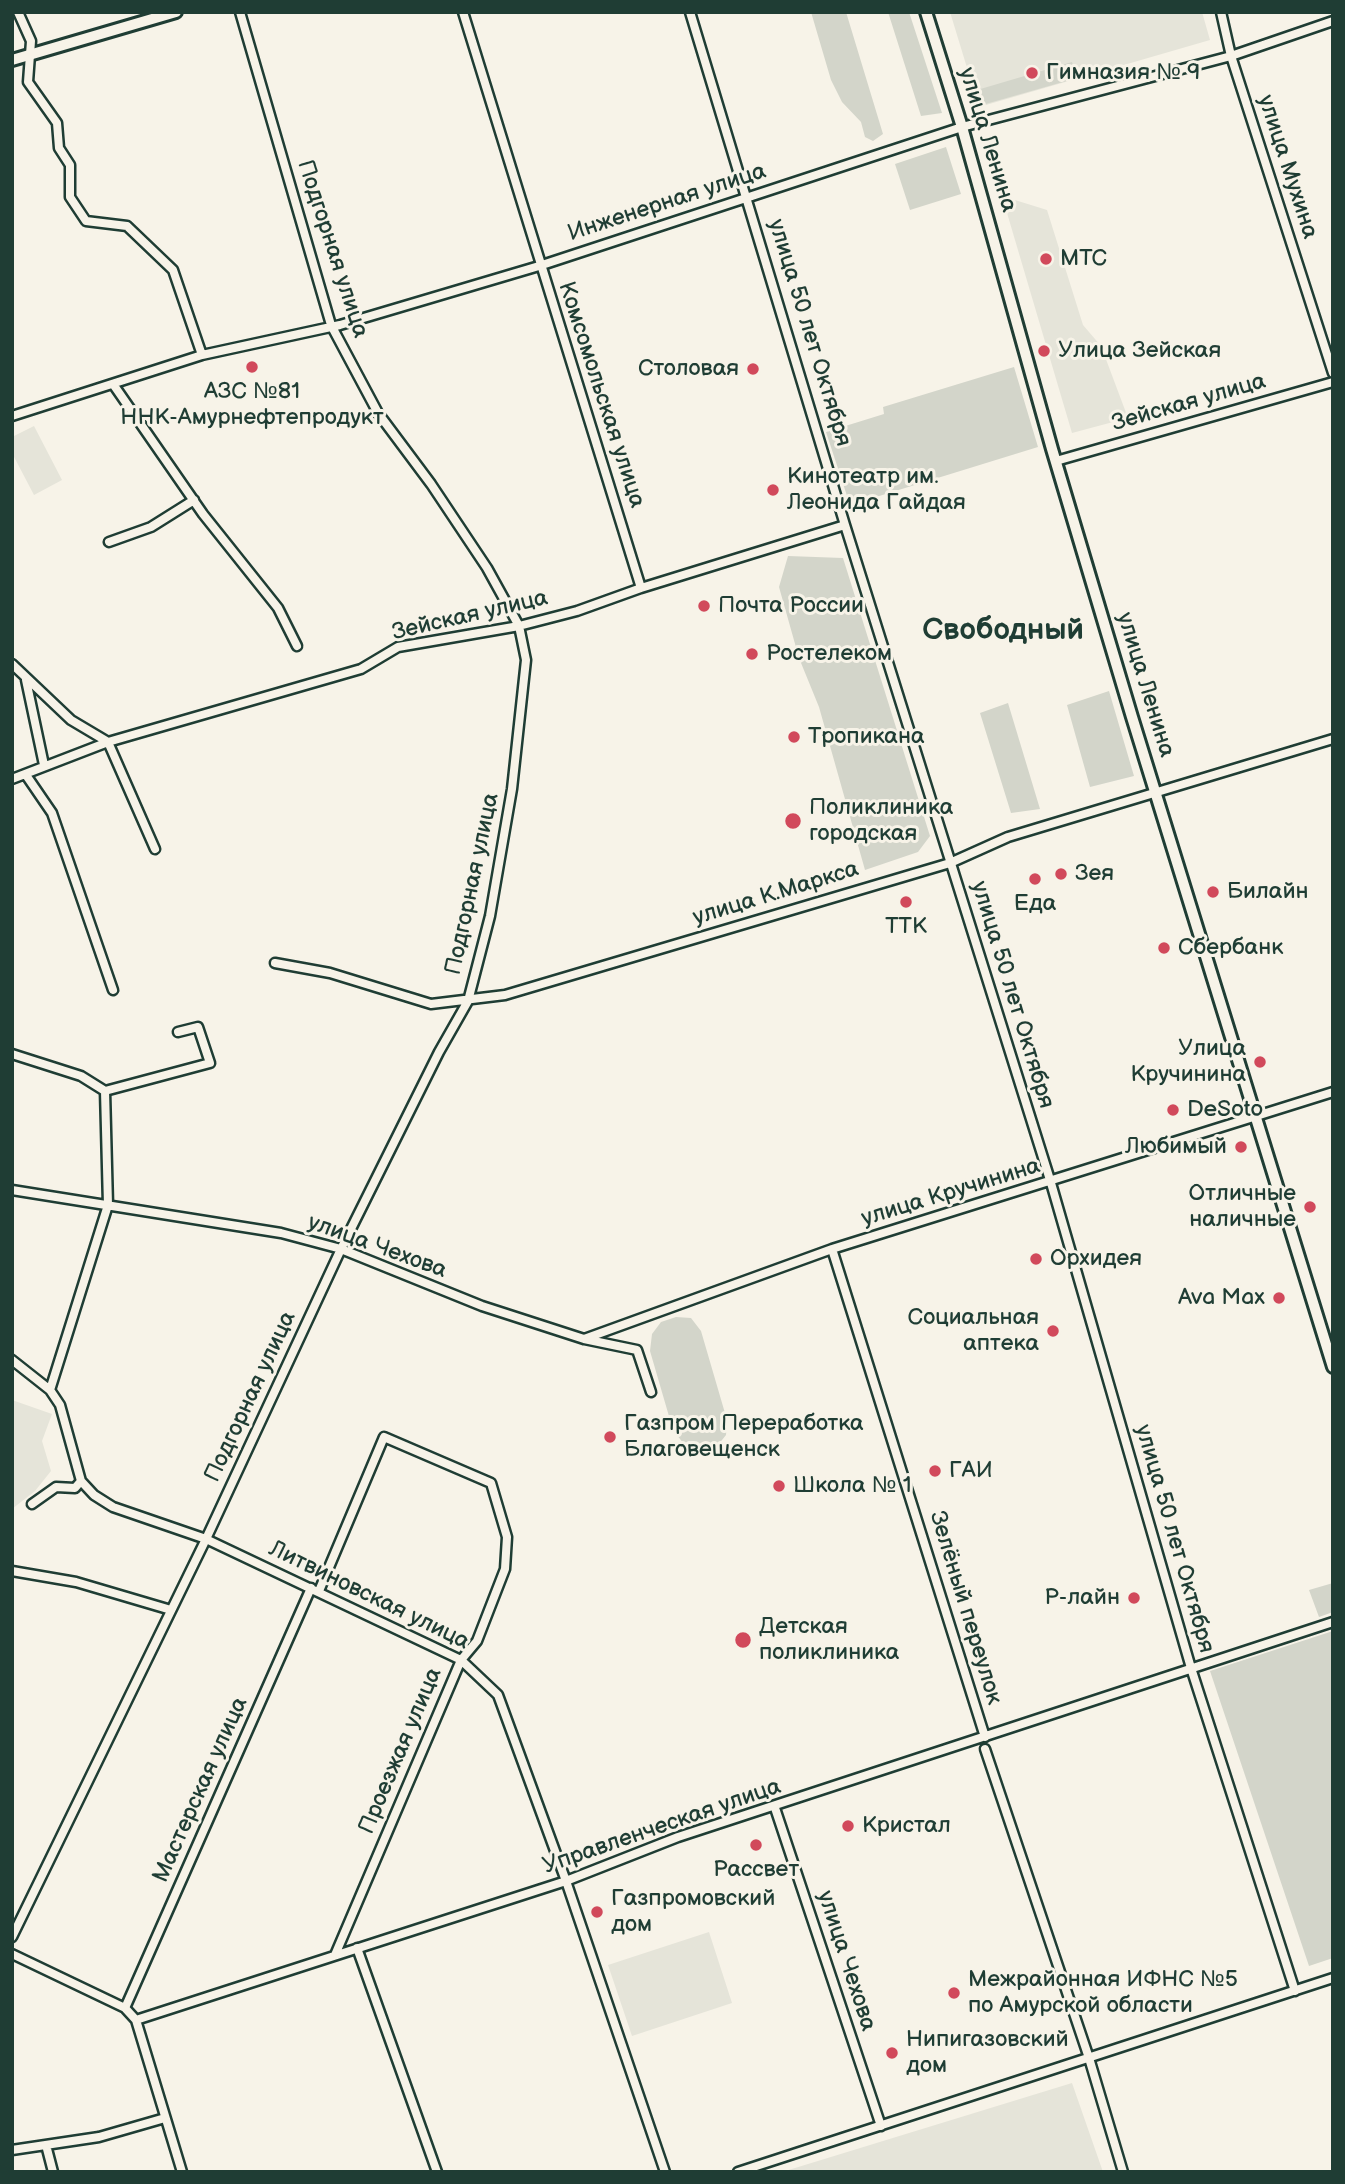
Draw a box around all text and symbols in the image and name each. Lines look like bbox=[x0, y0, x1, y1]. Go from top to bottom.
place label: Гимназия № 9 bbox=[1046, 59, 1200, 87]
street label: улица Ленина bbox=[952, 64, 1022, 216]
marker: Гимназия № 9 bbox=[1024, 65, 1040, 81]
street label: улица Мухина bbox=[1251, 92, 1323, 242]
street label: Подгорная улица bbox=[290, 157, 374, 341]
street label: Инженерная улица bbox=[564, 158, 770, 248]
street label: улица 50 лет Октября bbox=[761, 216, 857, 450]
place label: МТС bbox=[1060, 245, 1107, 273]
marker: МТС bbox=[1038, 251, 1054, 267]
street label: Комсомольская улица bbox=[551, 278, 651, 512]
place label: Улица Зейская bbox=[1058, 337, 1221, 365]
marker: Улица Зейская bbox=[1036, 343, 1052, 359]
place label: Столовая bbox=[638, 355, 739, 383]
marker: АЗС №81 ННК-Амурнефтепродукт bbox=[244, 359, 260, 375]
marker: Столовая bbox=[745, 361, 761, 377]
street label: Зейская улица bbox=[1109, 368, 1269, 438]
place label: АЗС №81 ННК-Амурнефтепродукт bbox=[120, 378, 384, 432]
place label: Кинотеатр им. Леонида Гайдая bbox=[787, 463, 966, 517]
marker: Кинотеатр им. Леонида Гайдая bbox=[765, 482, 781, 498]
street label: Зейская улица bbox=[390, 585, 550, 647]
place label: Почта России bbox=[718, 592, 864, 620]
marker: Почта России bbox=[696, 598, 712, 614]
street label: улица Ленина bbox=[1110, 609, 1180, 761]
district label: Свободный bbox=[922, 613, 1084, 649]
place label: Ростелеком bbox=[766, 640, 892, 668]
marker: Ростелеком bbox=[744, 646, 760, 662]
place label: Тропикана bbox=[808, 723, 925, 751]
marker: Тропикана bbox=[786, 729, 802, 745]
street label: Подгорная улица bbox=[440, 791, 506, 977]
place label: Поликлиника городская bbox=[809, 794, 953, 848]
marker: Поликлиника городская bbox=[783, 811, 803, 831]
street label: улица К.Маркса bbox=[690, 856, 862, 932]
place label: Зея bbox=[1075, 860, 1114, 888]
marker: Зея bbox=[1053, 866, 1069, 882]
marker: Еда bbox=[1027, 871, 1043, 887]
street label: улица 50 лет Октября bbox=[964, 878, 1060, 1112]
place label: Билайн bbox=[1227, 878, 1309, 906]
marker: Билайн bbox=[1205, 884, 1221, 900]
place label: Еда bbox=[1014, 890, 1056, 918]
marker: ТТК bbox=[898, 894, 914, 910]
place label: ТТК bbox=[885, 913, 927, 941]
place label: Сбербанк bbox=[1178, 934, 1283, 962]
marker: Сбербанк bbox=[1156, 940, 1172, 956]
place label: Улица Кручинина bbox=[1130, 1035, 1246, 1089]
marker: Улица Кручинина bbox=[1252, 1054, 1268, 1070]
place label: DeSoto bbox=[1187, 1096, 1263, 1124]
marker: DeSoto bbox=[1165, 1102, 1181, 1118]
place label: Любимый bbox=[1125, 1133, 1227, 1161]
marker: Любимый bbox=[1233, 1139, 1249, 1155]
street label: улица Кручинина bbox=[858, 1153, 1044, 1233]
place label: Отличные наличные bbox=[1189, 1180, 1296, 1234]
marker: Отличные наличные bbox=[1302, 1199, 1318, 1215]
street label: улица Чехова bbox=[304, 1209, 450, 1285]
place label: Орхидея bbox=[1050, 1245, 1142, 1273]
marker: Орхидея bbox=[1028, 1251, 1044, 1267]
place label: Ava Max bbox=[1178, 1284, 1265, 1312]
marker: Ava Max bbox=[1271, 1290, 1287, 1306]
place label: Социальная аптека bbox=[908, 1304, 1039, 1358]
street label: Подгорная улица bbox=[199, 1307, 303, 1487]
marker: Социальная аптека bbox=[1045, 1323, 1061, 1339]
place label: Газпром Переработка Благовещенск bbox=[624, 1410, 864, 1464]
street label: улица 50 лет Октября bbox=[1128, 1422, 1220, 1656]
marker: Газпром Переработка Благовещенск bbox=[602, 1429, 618, 1445]
place label: ГАИ bbox=[949, 1457, 993, 1485]
marker: ГАИ bbox=[927, 1463, 943, 1479]
place label: Школа № 1 bbox=[793, 1472, 912, 1500]
marker: Школа № 1 bbox=[771, 1478, 787, 1494]
street label: Зелёный переулок bbox=[922, 1508, 1008, 1708]
street label: Литвиновская улица bbox=[264, 1536, 474, 1656]
place label: Р-лайн bbox=[1044, 1584, 1120, 1612]
marker: Р-лайн bbox=[1126, 1590, 1142, 1606]
place label: Детская поликлиника bbox=[759, 1613, 899, 1667]
marker: Детская поликлиника bbox=[733, 1630, 753, 1650]
street label: Проезжая улица bbox=[354, 1664, 448, 1838]
street label: Мастерская улица bbox=[148, 1693, 254, 1887]
street label: Управленческая улица bbox=[539, 1773, 785, 1881]
place label: Кристал bbox=[862, 1812, 951, 1840]
marker: Кристал bbox=[840, 1818, 856, 1834]
marker: Рассвет bbox=[748, 1837, 764, 1853]
place label: Рассвет bbox=[713, 1856, 799, 1884]
place label: Газпромовский дом bbox=[611, 1885, 775, 1939]
street label: улица Чехова bbox=[810, 1887, 882, 2035]
marker: Газпромовский дом bbox=[589, 1904, 605, 1920]
place label: Межрайонная ИФНС №5 по Амурской области bbox=[968, 1966, 1238, 2020]
marker: Межрайонная ИФНС №5 по Амурской области bbox=[946, 1985, 962, 2001]
place label: Нипигазовский дом bbox=[906, 2026, 1069, 2080]
marker: Нипигазовский дом bbox=[884, 2045, 900, 2061]

